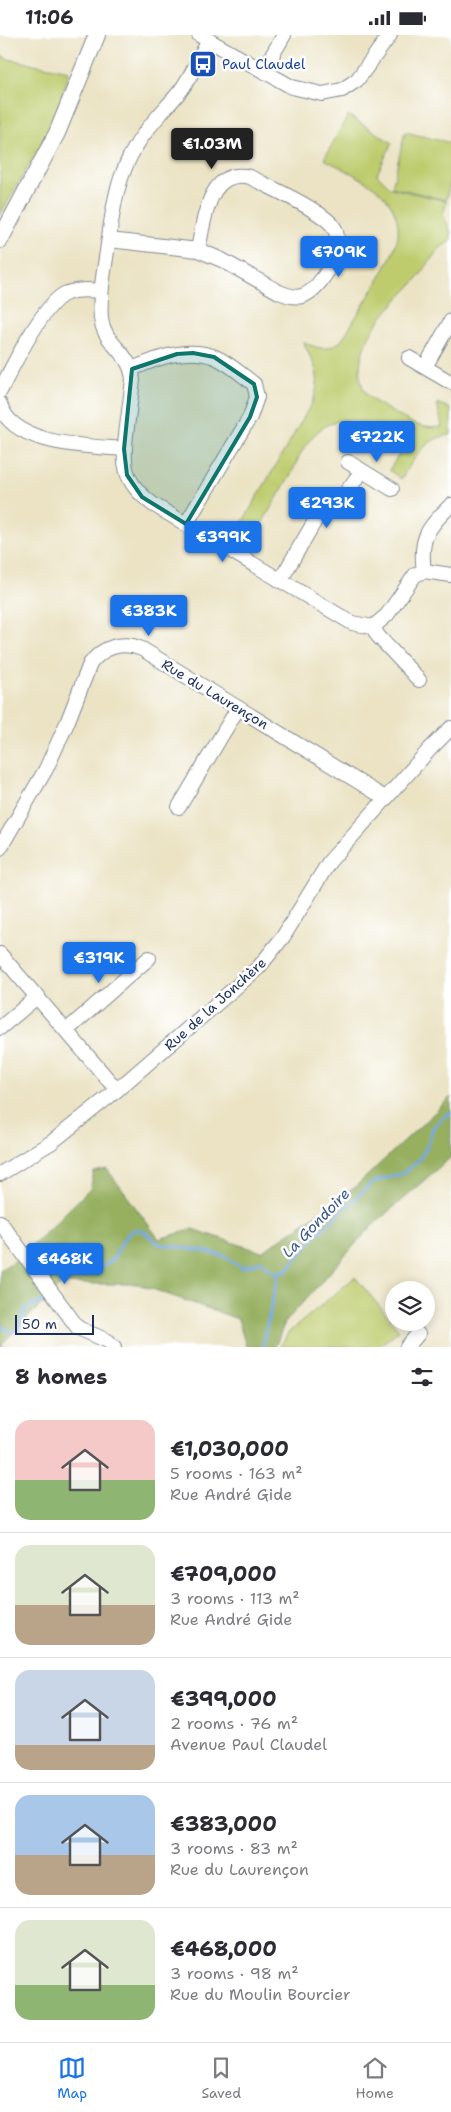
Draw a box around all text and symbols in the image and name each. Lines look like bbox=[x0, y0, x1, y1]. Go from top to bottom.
text: 11:06 bbox=[25, 5, 74, 30]
bus stop icon: Paul Claudel bbox=[188, 49, 218, 79]
place label: Paul Claudel bbox=[222, 55, 306, 73]
pin: €1.03M bbox=[171, 127, 253, 170]
text: €1.03M bbox=[182, 133, 242, 154]
pin: €709K bbox=[304, 235, 374, 278]
text: €709K bbox=[311, 241, 367, 262]
pin: €722K bbox=[342, 421, 412, 463]
text: €722K bbox=[350, 426, 404, 447]
pin: €293K bbox=[292, 487, 362, 529]
text: €293K bbox=[300, 492, 354, 513]
pin: €399K bbox=[188, 521, 258, 563]
text: €399K bbox=[195, 526, 251, 547]
pin: €383K bbox=[114, 595, 184, 637]
text: €383K bbox=[121, 600, 177, 621]
street label: Rue du Laurençon bbox=[158, 655, 272, 733]
pin: €319K bbox=[64, 941, 134, 984]
text: €319K bbox=[74, 947, 124, 968]
street label: Rue de la Jonchère bbox=[160, 953, 270, 1055]
water label: La Gondoire bbox=[278, 1184, 354, 1262]
pin: €468K bbox=[30, 1243, 100, 1285]
text: €468K bbox=[37, 1248, 93, 1269]
map controls bbox=[385, 1281, 435, 1331]
button: layers bbox=[385, 1281, 435, 1331]
scale bar bbox=[15, 1312, 94, 1335]
text: 50 m bbox=[22, 1315, 57, 1333]
text: 8 homes bbox=[15, 1363, 107, 1391]
icon: filters bbox=[408, 1363, 436, 1391]
text: €1,030,000 bbox=[170, 1435, 289, 1463]
icon: home bbox=[55, 1440, 115, 1500]
text: 5 rooms · 163 m² bbox=[170, 1463, 303, 1484]
text: Rue André Gide bbox=[170, 1484, 292, 1505]
text: €709,000 bbox=[170, 1560, 277, 1588]
icon: home bbox=[55, 1565, 115, 1625]
text: 3 rooms · 113 m² bbox=[170, 1588, 300, 1609]
text: Rue André Gide bbox=[170, 1609, 292, 1630]
text: €399,000 bbox=[170, 1685, 277, 1713]
icon: home bbox=[55, 1690, 115, 1750]
text: 2 rooms · 76 m² bbox=[170, 1713, 298, 1734]
text: Avenue Paul Claudel bbox=[170, 1734, 327, 1755]
text: €383,000 bbox=[170, 1810, 277, 1838]
icon: home bbox=[55, 1815, 115, 1875]
text: 3 rooms · 83 m² bbox=[170, 1838, 298, 1859]
text: Rue du Laurençon bbox=[170, 1859, 309, 1880]
text: €468,000 bbox=[170, 1935, 277, 1963]
icon: home bbox=[55, 1940, 115, 2000]
text: 3 rooms · 98 m² bbox=[170, 1963, 299, 1984]
text: Rue du Moulin Bourcier bbox=[170, 1984, 350, 2005]
tab: Map bbox=[57, 2054, 87, 2102]
tab: Saved bbox=[201, 2054, 241, 2102]
tab: Home bbox=[355, 2054, 394, 2102]

